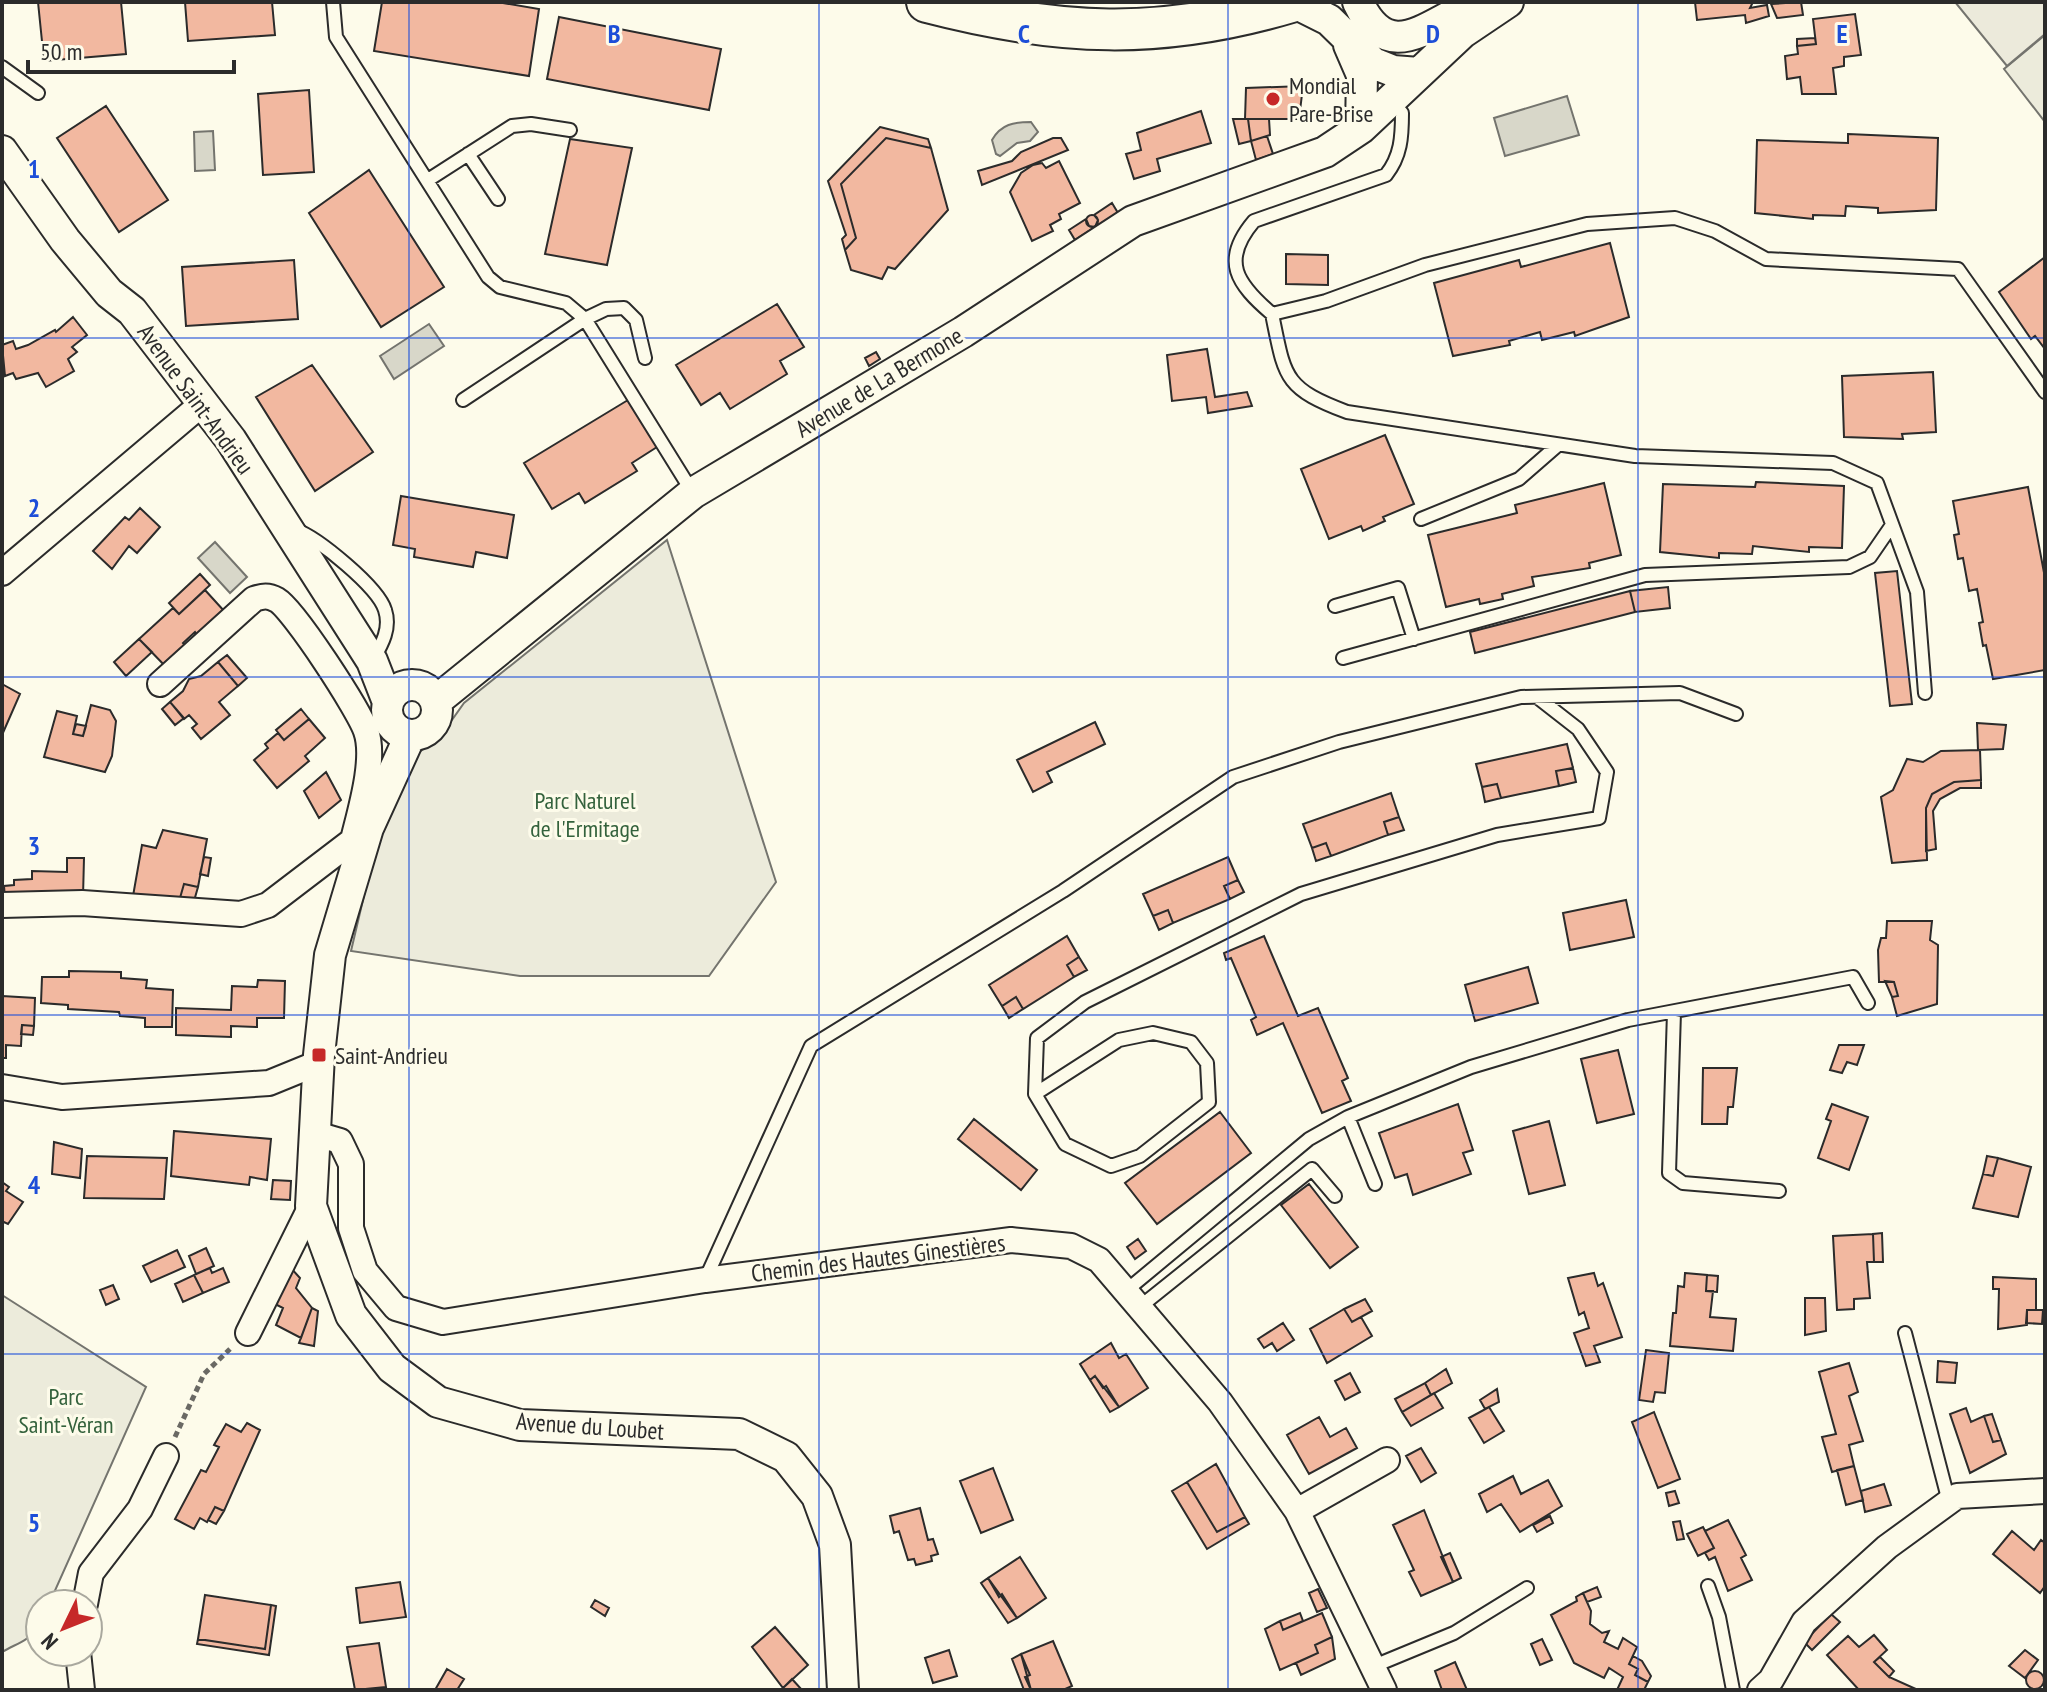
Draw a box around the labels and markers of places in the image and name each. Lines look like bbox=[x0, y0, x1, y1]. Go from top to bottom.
place label: Mondial Pare-Brise bbox=[1289, 70, 1373, 129]
marker: Mondial Pare-Brise bbox=[1264, 90, 1282, 108]
place label: Saint-Andrieu bbox=[335, 1040, 448, 1071]
marker: Saint-Andrieu bbox=[310, 1046, 328, 1064]

